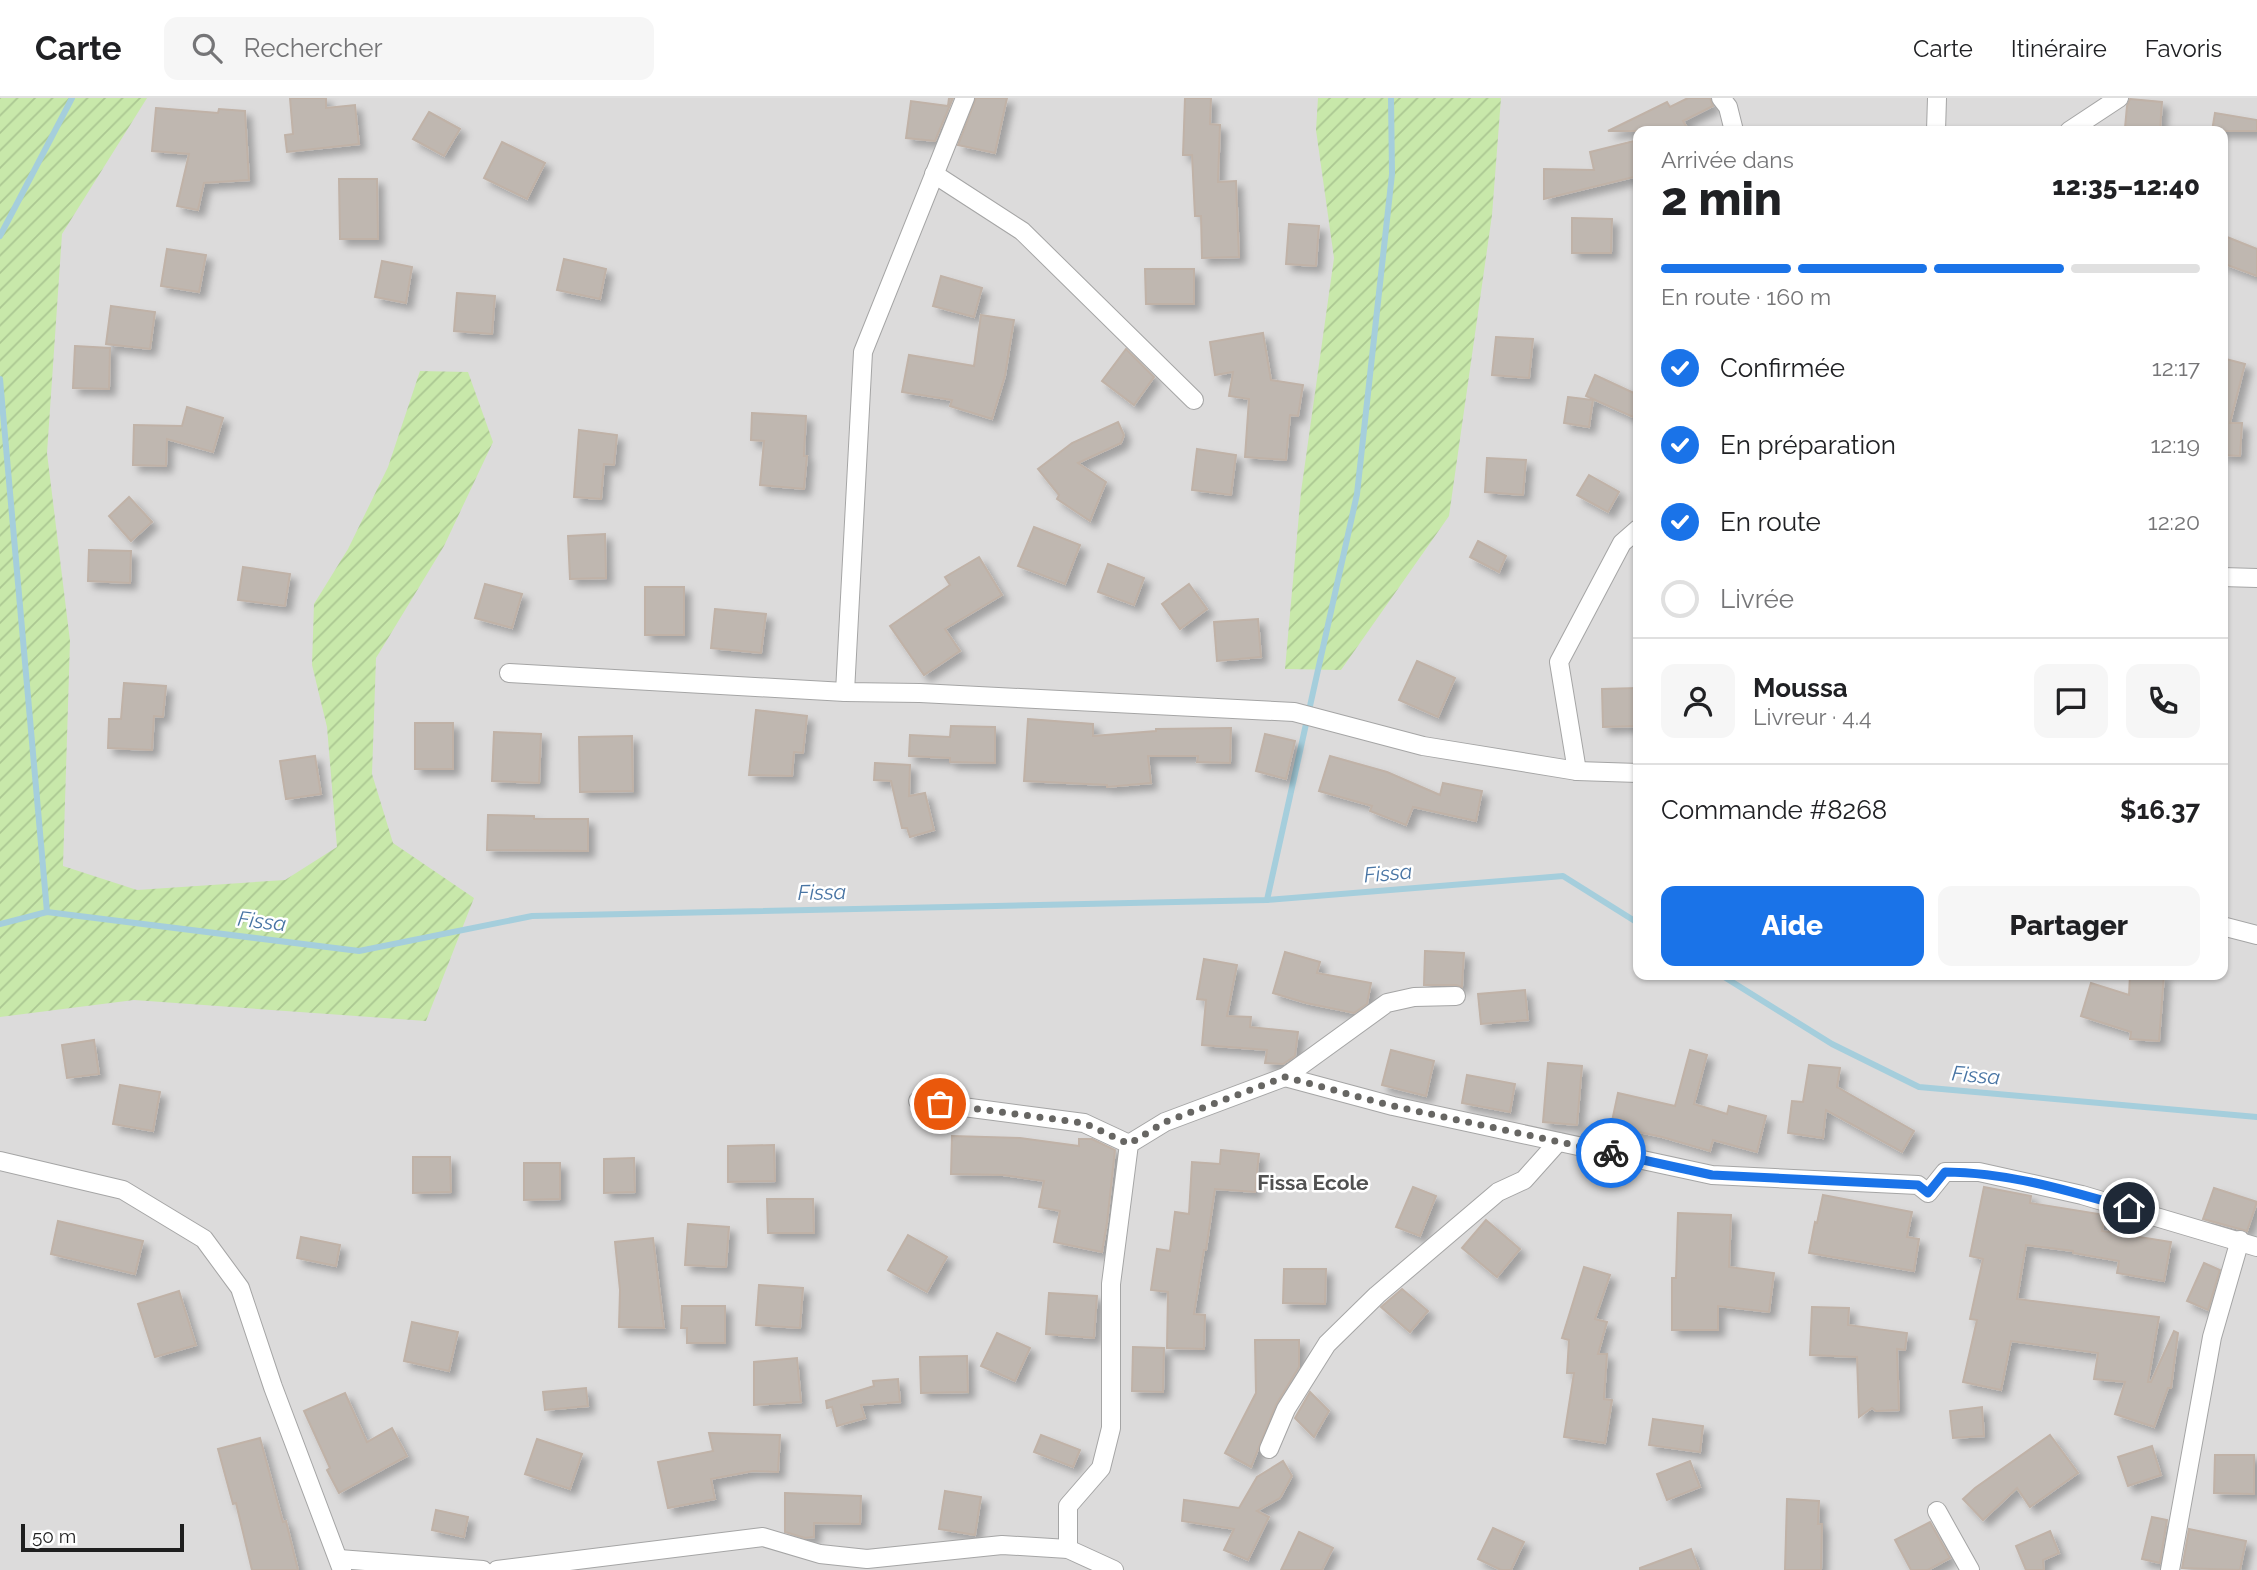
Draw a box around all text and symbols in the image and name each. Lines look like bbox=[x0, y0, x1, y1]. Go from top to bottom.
search box bbox=[164, 17, 654, 80]
text: Carte bbox=[35, 29, 122, 68]
icon: search bbox=[188, 29, 226, 67]
text: Rechercher bbox=[244, 33, 383, 63]
text: Carte bbox=[1913, 34, 1973, 63]
text: Itinéraire bbox=[2011, 34, 2107, 63]
text: Favoris bbox=[2145, 34, 2222, 63]
text: Arrivée dans bbox=[1661, 146, 1794, 173]
text: 12:35–12:40 bbox=[2052, 171, 2200, 201]
text: 2 min bbox=[1661, 172, 1782, 226]
text: En route · 160 m bbox=[1661, 283, 1831, 310]
icon: check bbox=[1661, 349, 1699, 387]
text: Confirmée bbox=[1720, 353, 1845, 383]
text: 12:17 bbox=[2152, 354, 2200, 381]
icon: check bbox=[1661, 426, 1699, 464]
text: En préparation bbox=[1720, 430, 1896, 460]
text: 12:19 bbox=[2151, 431, 2200, 458]
icon: check bbox=[1661, 503, 1699, 541]
text: En route bbox=[1720, 507, 1821, 537]
text: 12:20 bbox=[2148, 508, 2200, 535]
text: Livrée bbox=[1720, 584, 1794, 614]
button: person bbox=[1661, 664, 1735, 738]
button: chat bbox=[2034, 664, 2108, 738]
button: phone bbox=[2126, 664, 2200, 738]
text: Moussa bbox=[1753, 673, 1848, 703]
text: Livreur · 4.4 bbox=[1753, 703, 1872, 730]
text: Commande #8268 bbox=[1661, 795, 1887, 825]
text: $16.37 bbox=[2120, 795, 2200, 825]
water label: Fissa bbox=[1363, 858, 1413, 888]
water label: Fissa bbox=[798, 879, 846, 905]
button: Aide bbox=[1661, 886, 1924, 966]
button: Partager bbox=[1938, 886, 2200, 966]
water label: Fissa bbox=[236, 906, 288, 936]
water label: Fissa bbox=[1951, 1060, 2001, 1090]
pin bbox=[910, 1074, 970, 1134]
icon: bag bbox=[921, 1085, 959, 1123]
courier bbox=[1576, 1118, 1646, 1188]
icon: bike bbox=[1592, 1134, 1630, 1172]
district label: Fissa Ecole bbox=[1257, 1170, 1369, 1195]
pin bbox=[2099, 1178, 2159, 1238]
icon: home bbox=[2110, 1189, 2148, 1227]
scale bar bbox=[21, 1521, 184, 1553]
text: 50 m bbox=[32, 1525, 76, 1547]

